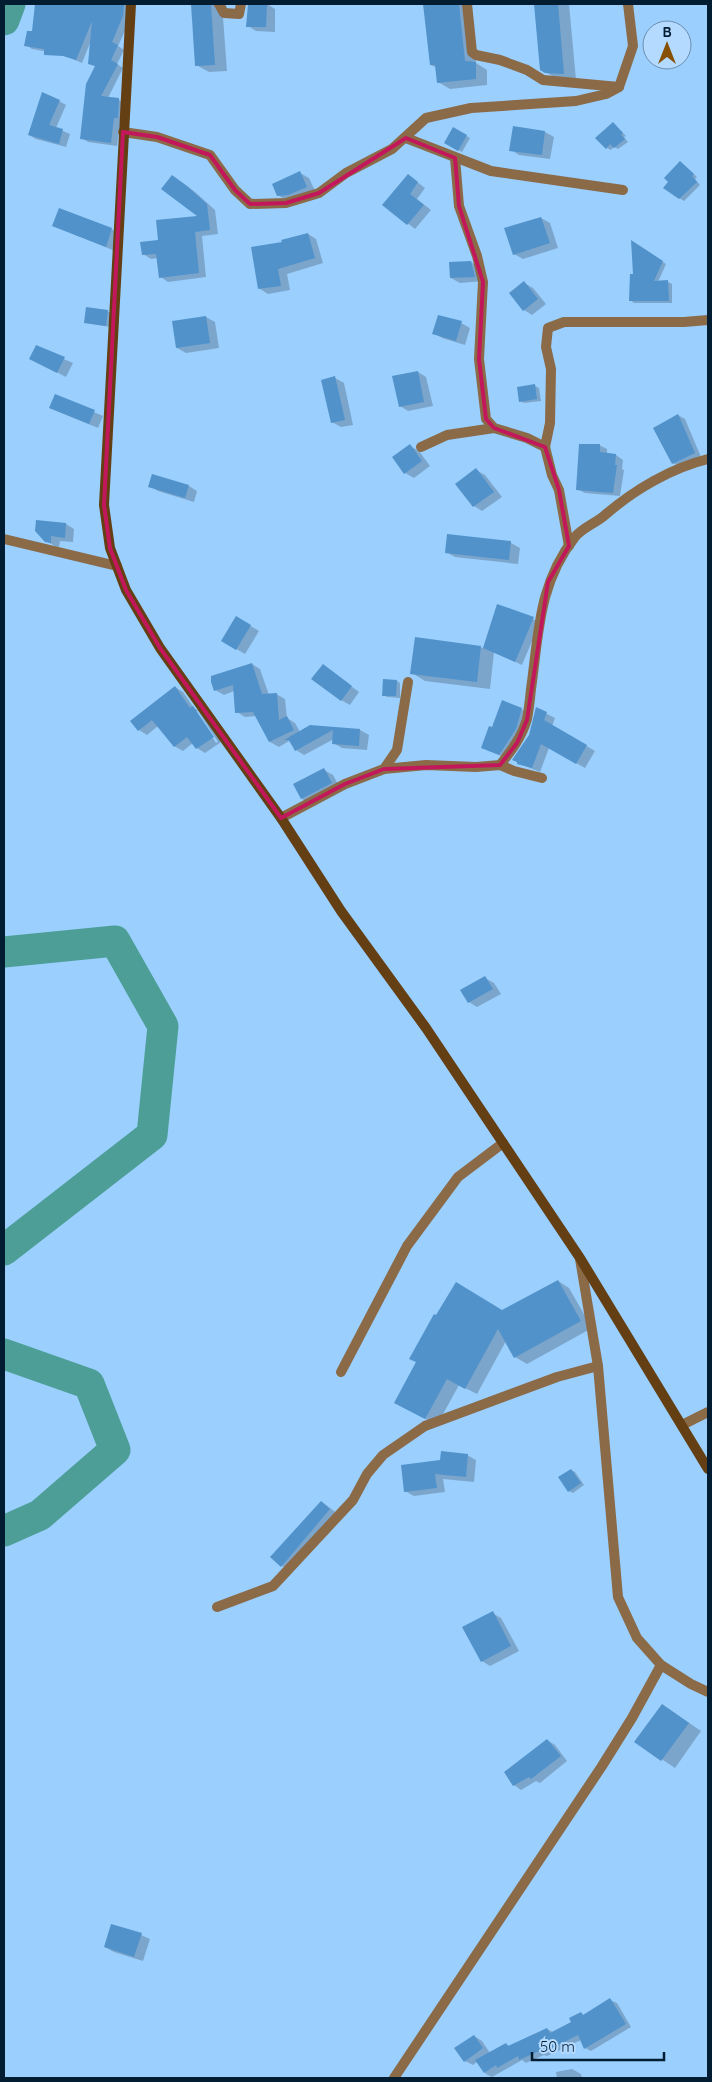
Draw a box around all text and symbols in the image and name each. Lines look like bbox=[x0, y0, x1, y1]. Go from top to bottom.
north arrow bbox=[642, 20, 692, 70]
text: B bbox=[662, 23, 672, 41]
scale bar bbox=[532, 2030, 664, 2062]
text: 50 m bbox=[540, 2037, 575, 2056]

